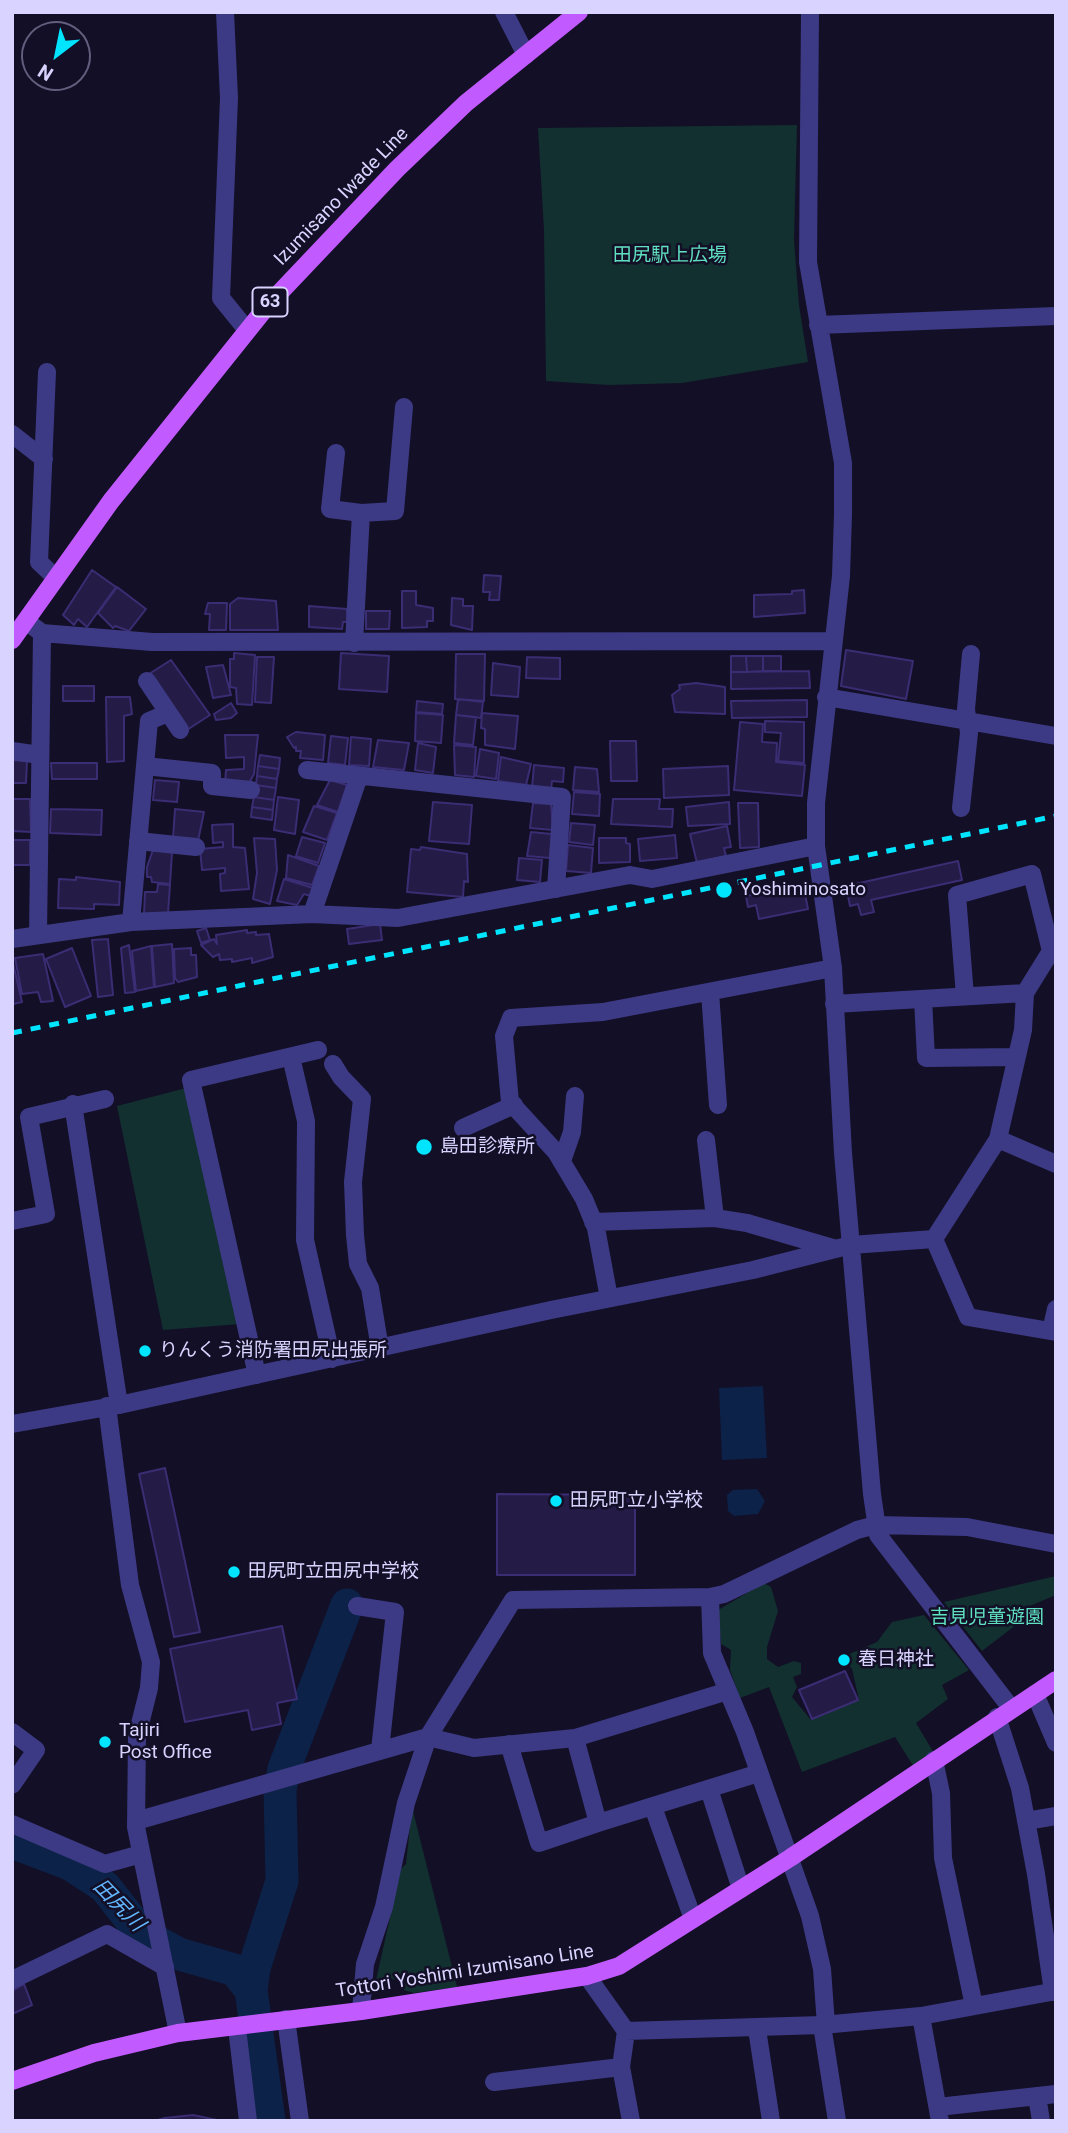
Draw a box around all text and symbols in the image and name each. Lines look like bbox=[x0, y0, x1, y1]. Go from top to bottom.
north arrow bbox=[21, 21, 91, 91]
text: N bbox=[34, 59, 57, 86]
street label: Izumisano Iwade Line bbox=[270, 123, 414, 271]
park label: 田尻駅上広場 bbox=[613, 245, 727, 267]
road number: 63 bbox=[252, 288, 288, 316]
place label: Yoshiminosato bbox=[740, 879, 866, 901]
marker: Yoshiminosato bbox=[714, 880, 734, 900]
place label: 島田診療所 bbox=[440, 1136, 535, 1158]
marker: 島田診療所 bbox=[414, 1137, 434, 1157]
place label: りんくう消防署田尻出張所 bbox=[159, 1340, 387, 1362]
marker: りんくう消防署田尻出張所 bbox=[137, 1343, 153, 1359]
place label: 田尻町立小学校 bbox=[570, 1490, 703, 1512]
marker: 田尻町立小学校 bbox=[548, 1493, 564, 1509]
place label: 田尻町立田尻中学校 bbox=[248, 1561, 419, 1583]
marker: 田尻町立田尻中学校 bbox=[226, 1564, 242, 1580]
park label: 吉見児童遊園 bbox=[930, 1607, 1044, 1629]
place label: 春日神社 bbox=[858, 1649, 934, 1671]
marker: 春日神社 bbox=[836, 1652, 852, 1668]
place label: Tajiri Post Office bbox=[119, 1720, 212, 1764]
marker: Tajiri Post Office bbox=[97, 1734, 113, 1750]
water label: 田尻川 bbox=[87, 1875, 149, 1937]
street label: Tottori Yoshimi Izumisano Line bbox=[335, 1940, 595, 2004]

